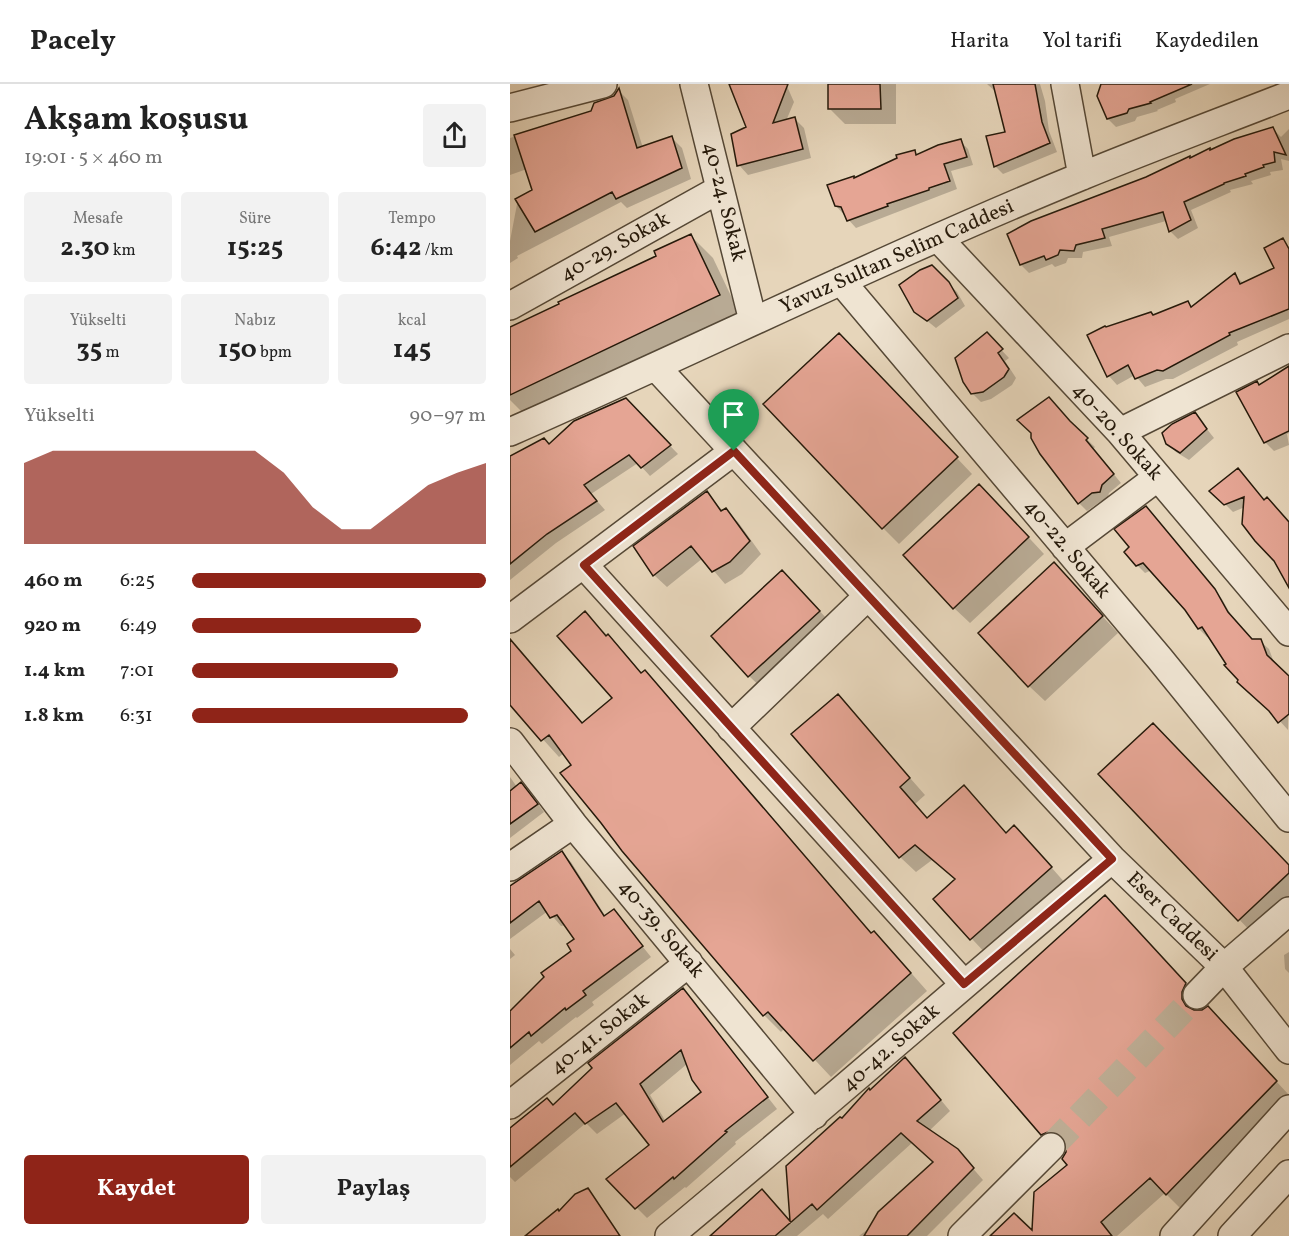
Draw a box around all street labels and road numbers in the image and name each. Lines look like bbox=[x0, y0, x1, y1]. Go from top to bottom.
street label: 40-24. Sokak bbox=[695, 139, 753, 265]
street label: Yavuz Sultan Selim Caddesi bbox=[775, 192, 1019, 322]
street label: 40-29. Sokak bbox=[555, 205, 676, 289]
street label: 40-20. Sokak bbox=[1065, 377, 1169, 488]
street label: 40-22. Sokak bbox=[1017, 493, 1118, 605]
street label: Eser Caddesi bbox=[1120, 866, 1224, 968]
street label: 40-39. Sokak bbox=[611, 874, 711, 985]
street label: 40-41. Sokak bbox=[544, 986, 656, 1082]
street label: 40-42. Sokak bbox=[835, 997, 947, 1099]

